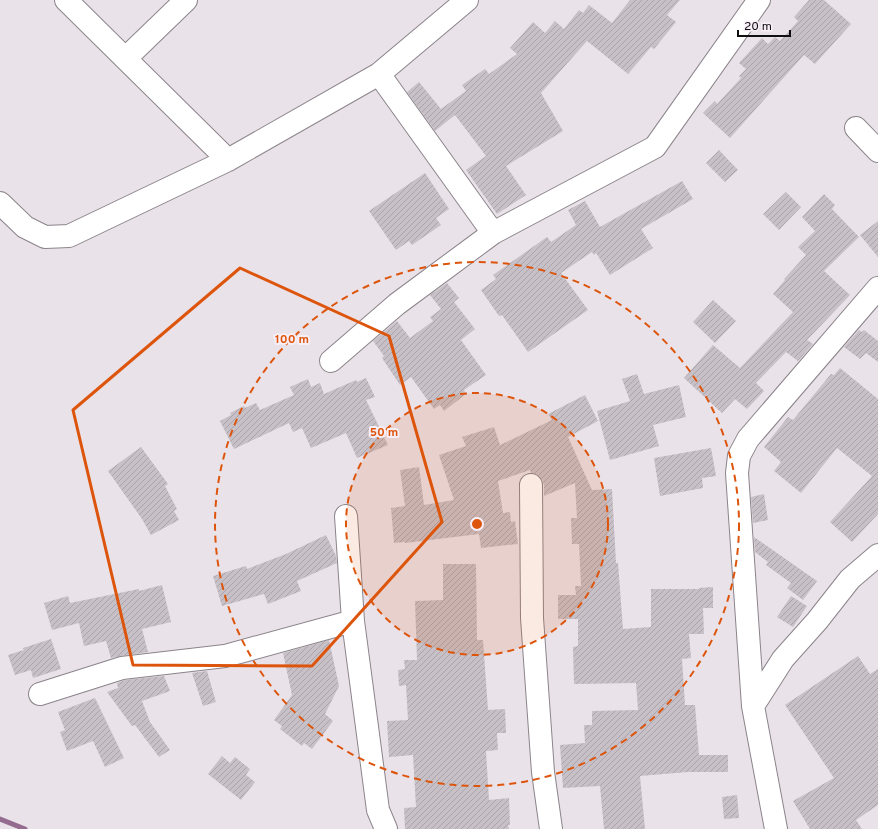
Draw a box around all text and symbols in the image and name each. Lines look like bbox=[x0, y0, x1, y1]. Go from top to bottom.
scale bar bbox=[738, 12, 790, 38]
text: 20 m bbox=[744, 19, 772, 35]
text: 100 m bbox=[275, 332, 309, 348]
text: 50 m bbox=[370, 425, 398, 441]
centre of rings bbox=[470, 517, 484, 531]

